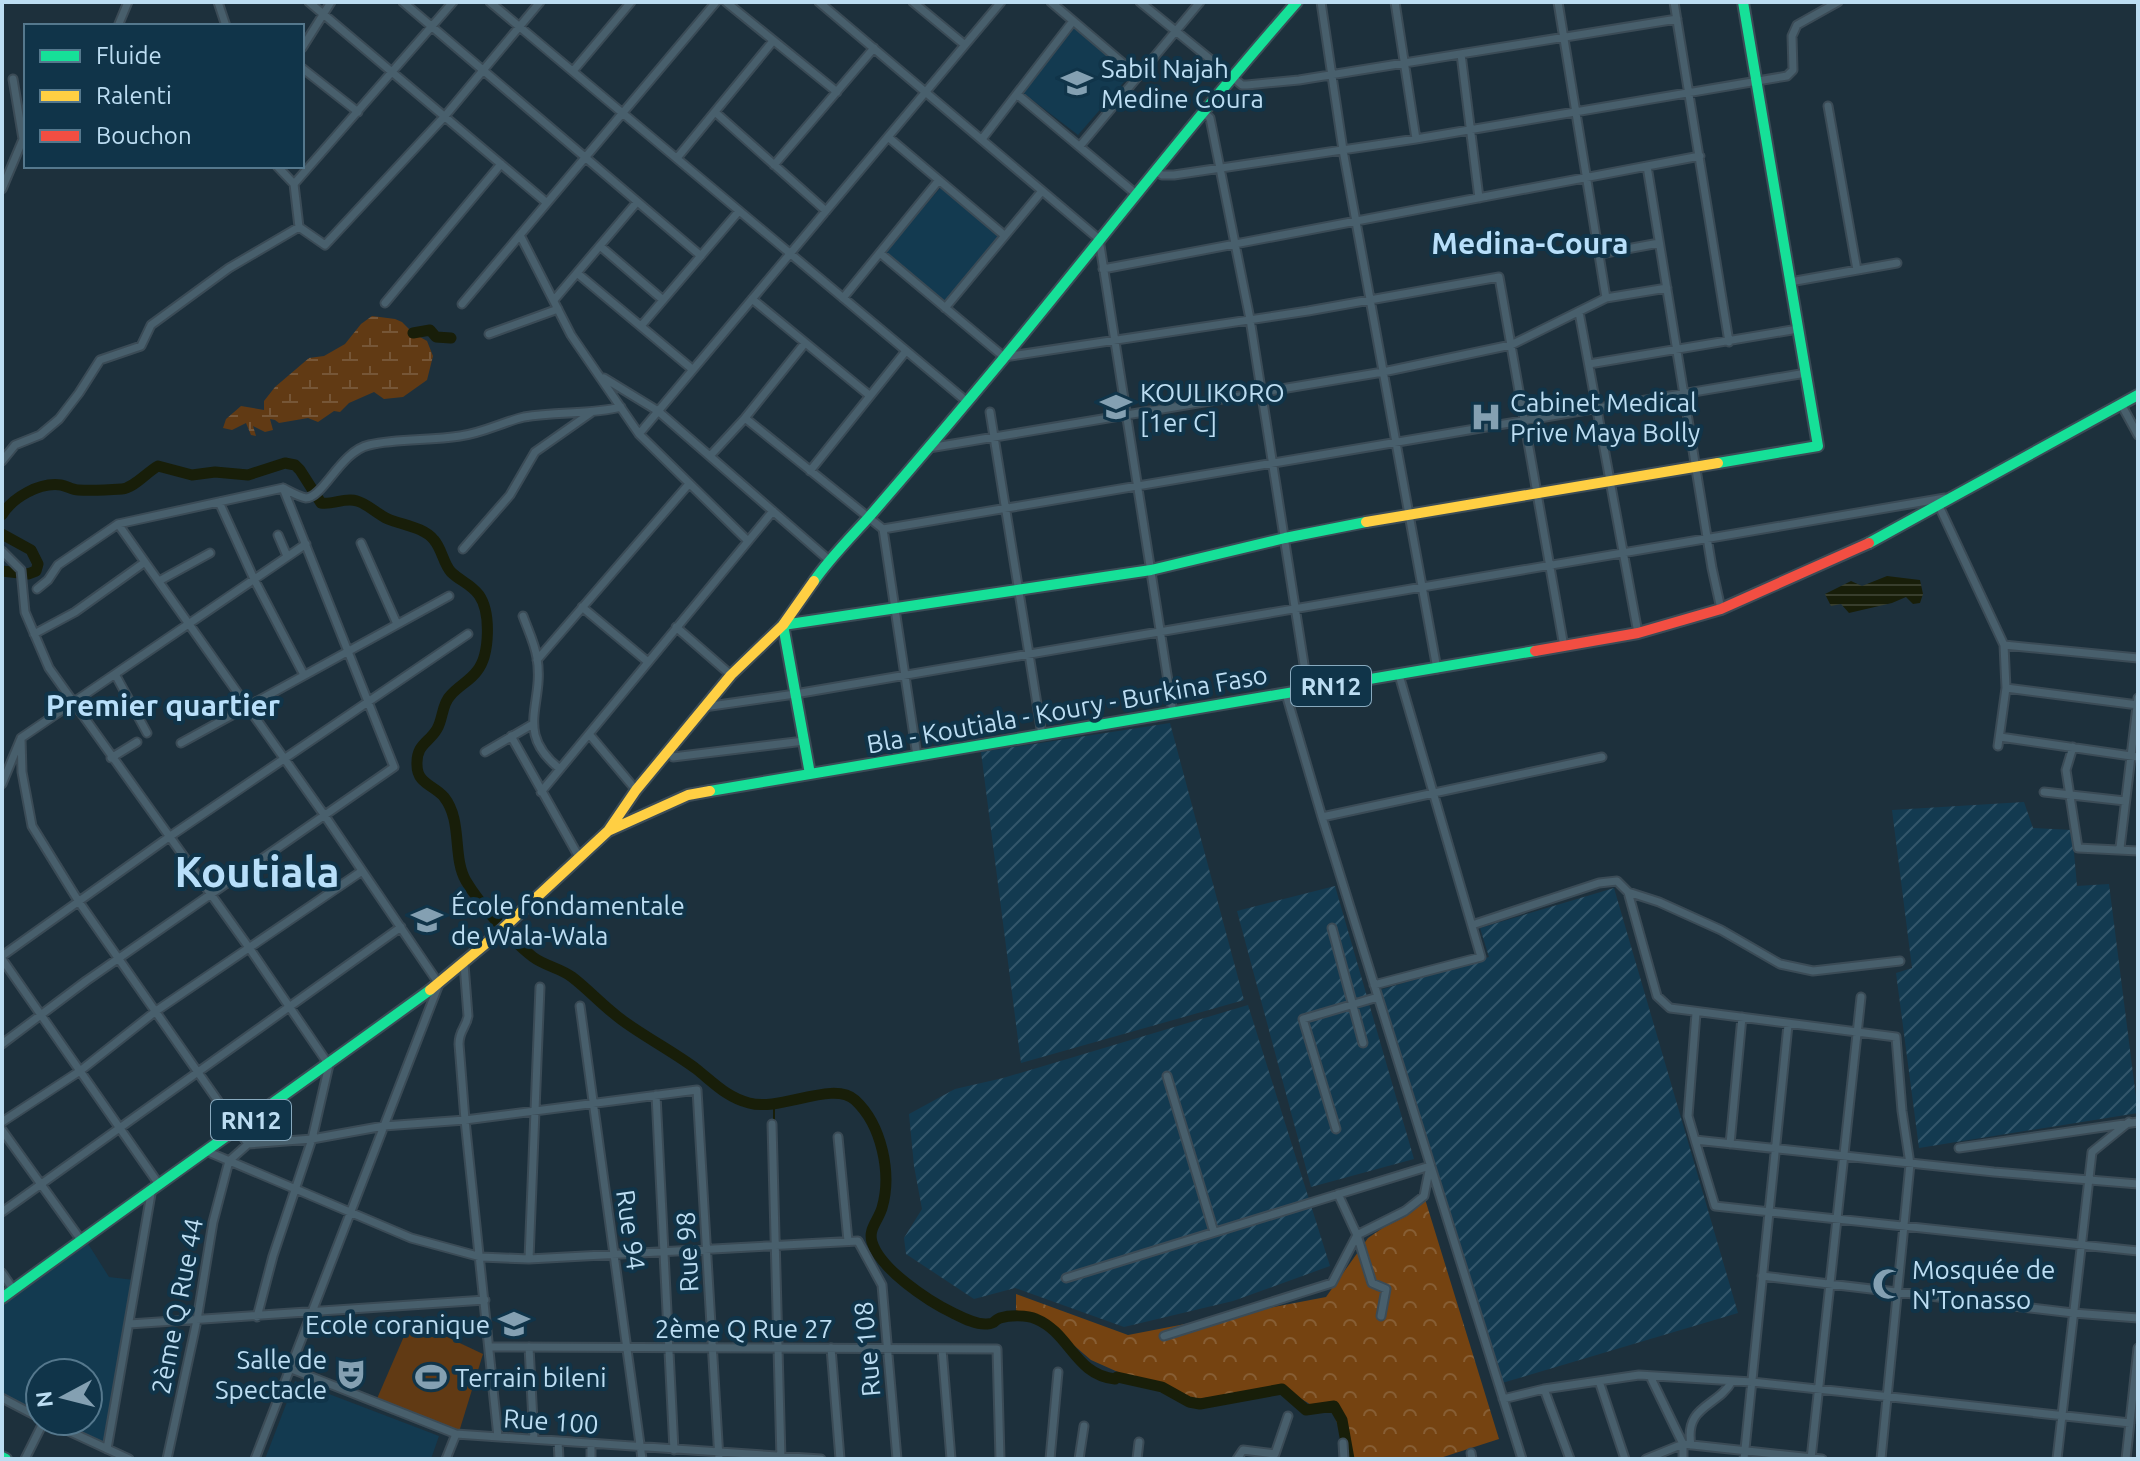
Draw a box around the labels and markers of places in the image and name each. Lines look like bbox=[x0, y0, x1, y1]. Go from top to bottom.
place label: Sabil Najah Medine Coura bbox=[1101, 54, 1264, 113]
school or university icon: Sabil Najah Medine Coura bbox=[1060, 66, 1094, 100]
place label: KOULIKORO [1er C] bbox=[1140, 378, 1285, 437]
place label: Cabinet Medical Prive Maya Bolly bbox=[1510, 388, 1700, 447]
school or university icon: KOULIKORO [1er C] bbox=[1099, 390, 1133, 424]
hospital icon: Cabinet Medical Prive Maya Bolly bbox=[1469, 400, 1503, 434]
place label: École fondamentale de Wala-Wala bbox=[451, 890, 685, 950]
school or university icon: École fondamentale de Wala-Wala bbox=[410, 903, 444, 937]
place label: Mosquée de N'Tonasso bbox=[1912, 1255, 2055, 1314]
mosque icon: Mosquée de N'Tonasso bbox=[1871, 1267, 1905, 1301]
school or university icon: Ecole coranique bbox=[497, 1307, 531, 1341]
place label: Ecole coranique bbox=[305, 1310, 490, 1339]
place label: Salle de Spectacle bbox=[215, 1345, 327, 1404]
theatre icon: Salle de Spectacle bbox=[334, 1357, 368, 1391]
sports icon: Terrain bileni bbox=[414, 1360, 448, 1394]
place label: Terrain bileni bbox=[455, 1363, 607, 1392]

